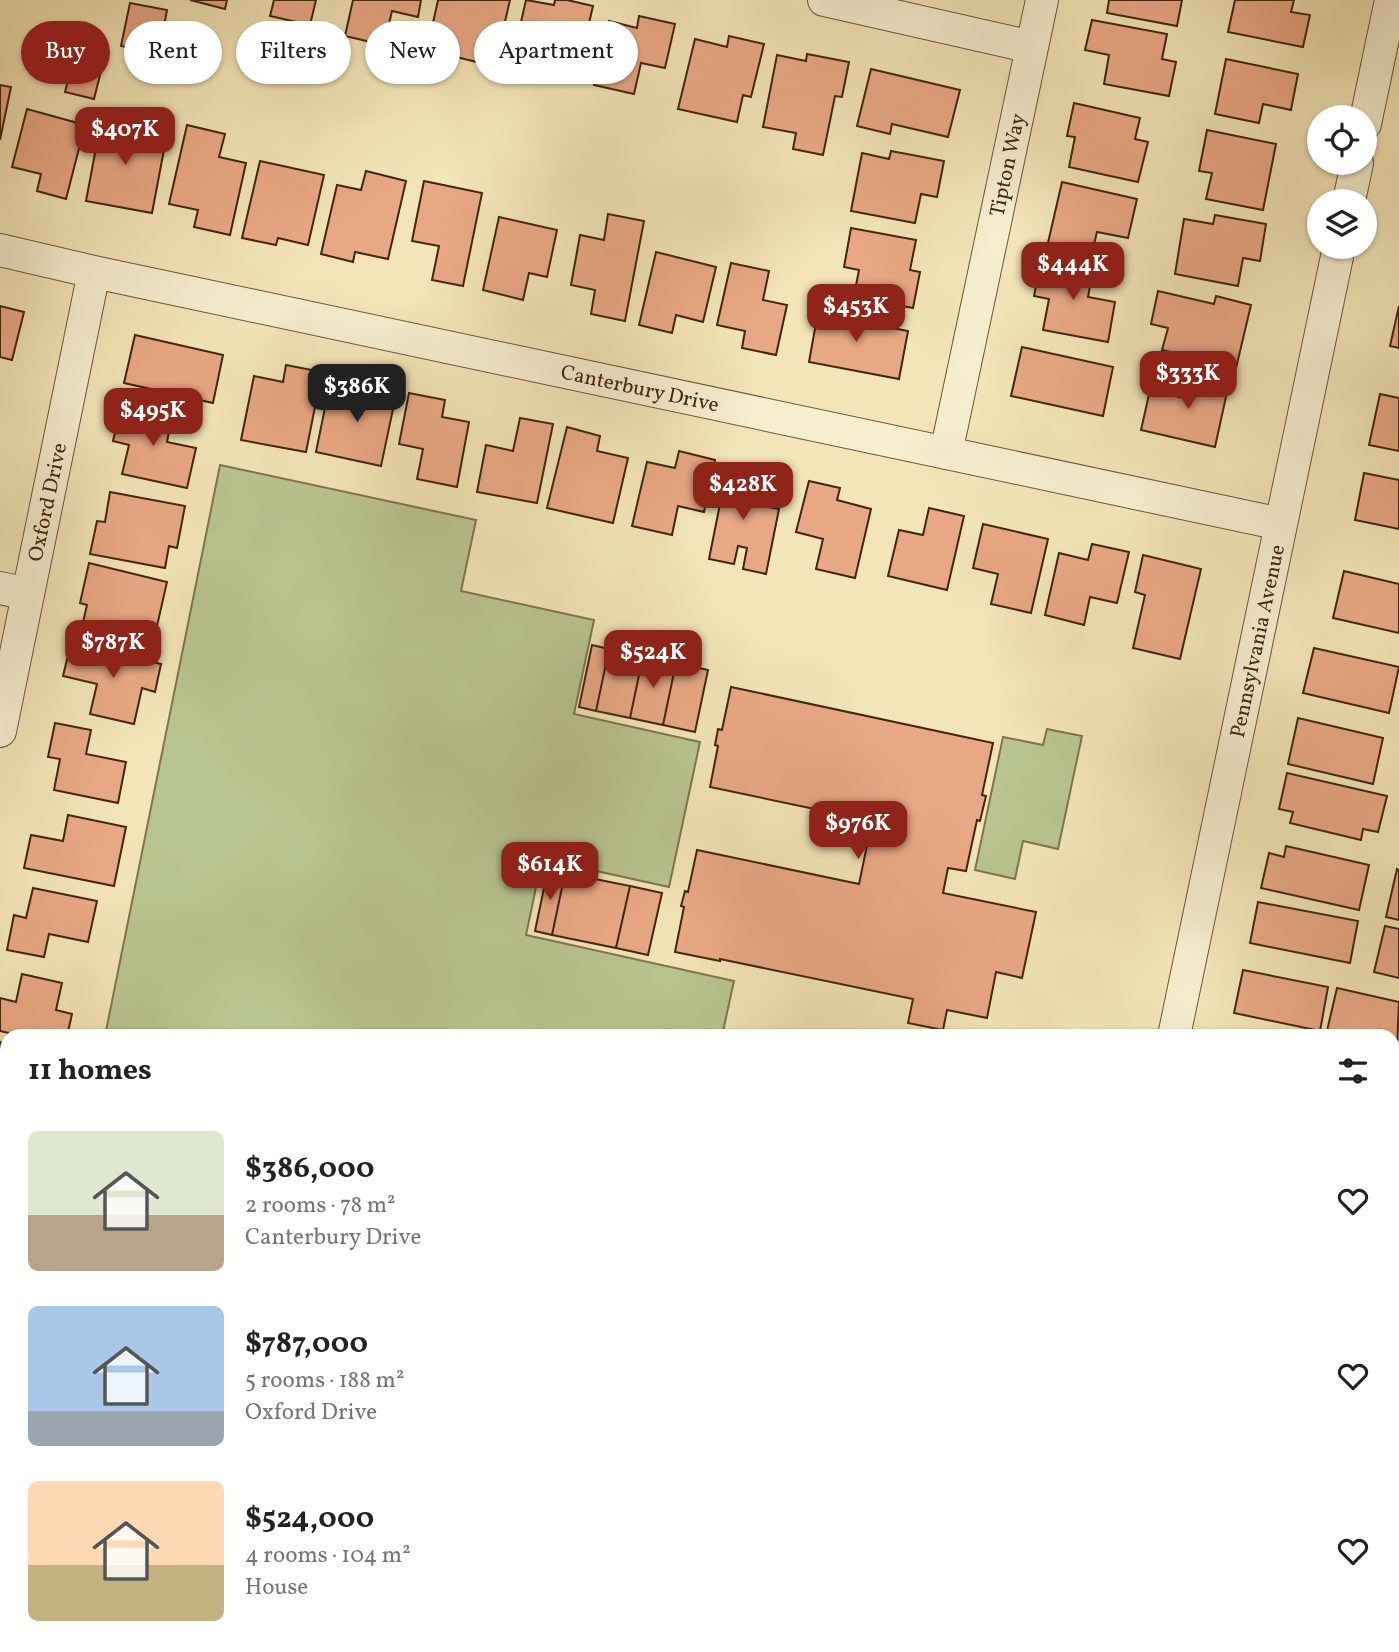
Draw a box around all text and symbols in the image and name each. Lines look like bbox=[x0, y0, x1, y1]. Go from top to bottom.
chip: Buy bbox=[21, 21, 110, 84]
chip: Rent bbox=[124, 21, 222, 84]
chip: Filters bbox=[236, 21, 351, 84]
chip: New bbox=[365, 21, 460, 84]
chip: Apartment bbox=[474, 21, 638, 84]
map controls bbox=[1307, 105, 1377, 259]
button: locate bbox=[1307, 105, 1377, 175]
pin: $407K bbox=[76, 108, 174, 167]
street label: Tipton Way bbox=[983, 110, 1034, 220]
text: $407K bbox=[91, 114, 159, 146]
button: layers bbox=[1307, 189, 1377, 259]
pin: $444K bbox=[1024, 243, 1122, 302]
text: $444K bbox=[1037, 249, 1109, 281]
pin: $453K bbox=[807, 284, 905, 344]
text: $453K bbox=[823, 291, 889, 323]
pin: $333K bbox=[1139, 352, 1237, 411]
text: $333K bbox=[1156, 358, 1220, 390]
street label: Canterbury Drive bbox=[558, 359, 721, 420]
pin: $386K bbox=[308, 364, 406, 424]
text: $386K bbox=[324, 371, 390, 403]
pin: $495K bbox=[104, 388, 202, 448]
text: $495K bbox=[120, 395, 186, 427]
street label: Oxford Drive bbox=[22, 440, 75, 564]
pin: $428K bbox=[694, 462, 792, 522]
text: $428K bbox=[709, 469, 777, 501]
street label: Pennsylvania Avenue bbox=[1224, 542, 1293, 741]
pin: $787K bbox=[64, 620, 162, 680]
text: $787K bbox=[81, 627, 145, 659]
pin: $524K bbox=[604, 630, 702, 690]
text: $524K bbox=[620, 637, 686, 669]
pin: $976K bbox=[809, 802, 907, 861]
text: $976K bbox=[825, 808, 891, 840]
pin: $614K bbox=[501, 842, 599, 902]
text: $614K bbox=[517, 849, 583, 881]
text: 11 homes bbox=[28, 1050, 152, 1092]
icon: filters bbox=[1334, 1052, 1372, 1090]
text: $386,000 bbox=[245, 1148, 375, 1190]
icon: home bbox=[84, 1159, 168, 1243]
icon: heart bbox=[1334, 1182, 1372, 1220]
text: 2 rooms · 78 m² bbox=[245, 1190, 396, 1222]
text: Canterbury Drive bbox=[245, 1222, 421, 1254]
text: $787,000 bbox=[245, 1323, 368, 1365]
icon: home bbox=[84, 1334, 168, 1418]
icon: heart bbox=[1334, 1357, 1372, 1395]
text: 5 rooms · 188 m² bbox=[245, 1365, 404, 1397]
text: Oxford Drive bbox=[245, 1397, 377, 1429]
text: $524,000 bbox=[245, 1498, 374, 1540]
icon: home bbox=[84, 1509, 168, 1593]
icon: heart bbox=[1334, 1532, 1372, 1570]
text: 4 rooms · 104 m² bbox=[245, 1540, 411, 1572]
text: House bbox=[245, 1572, 308, 1604]

